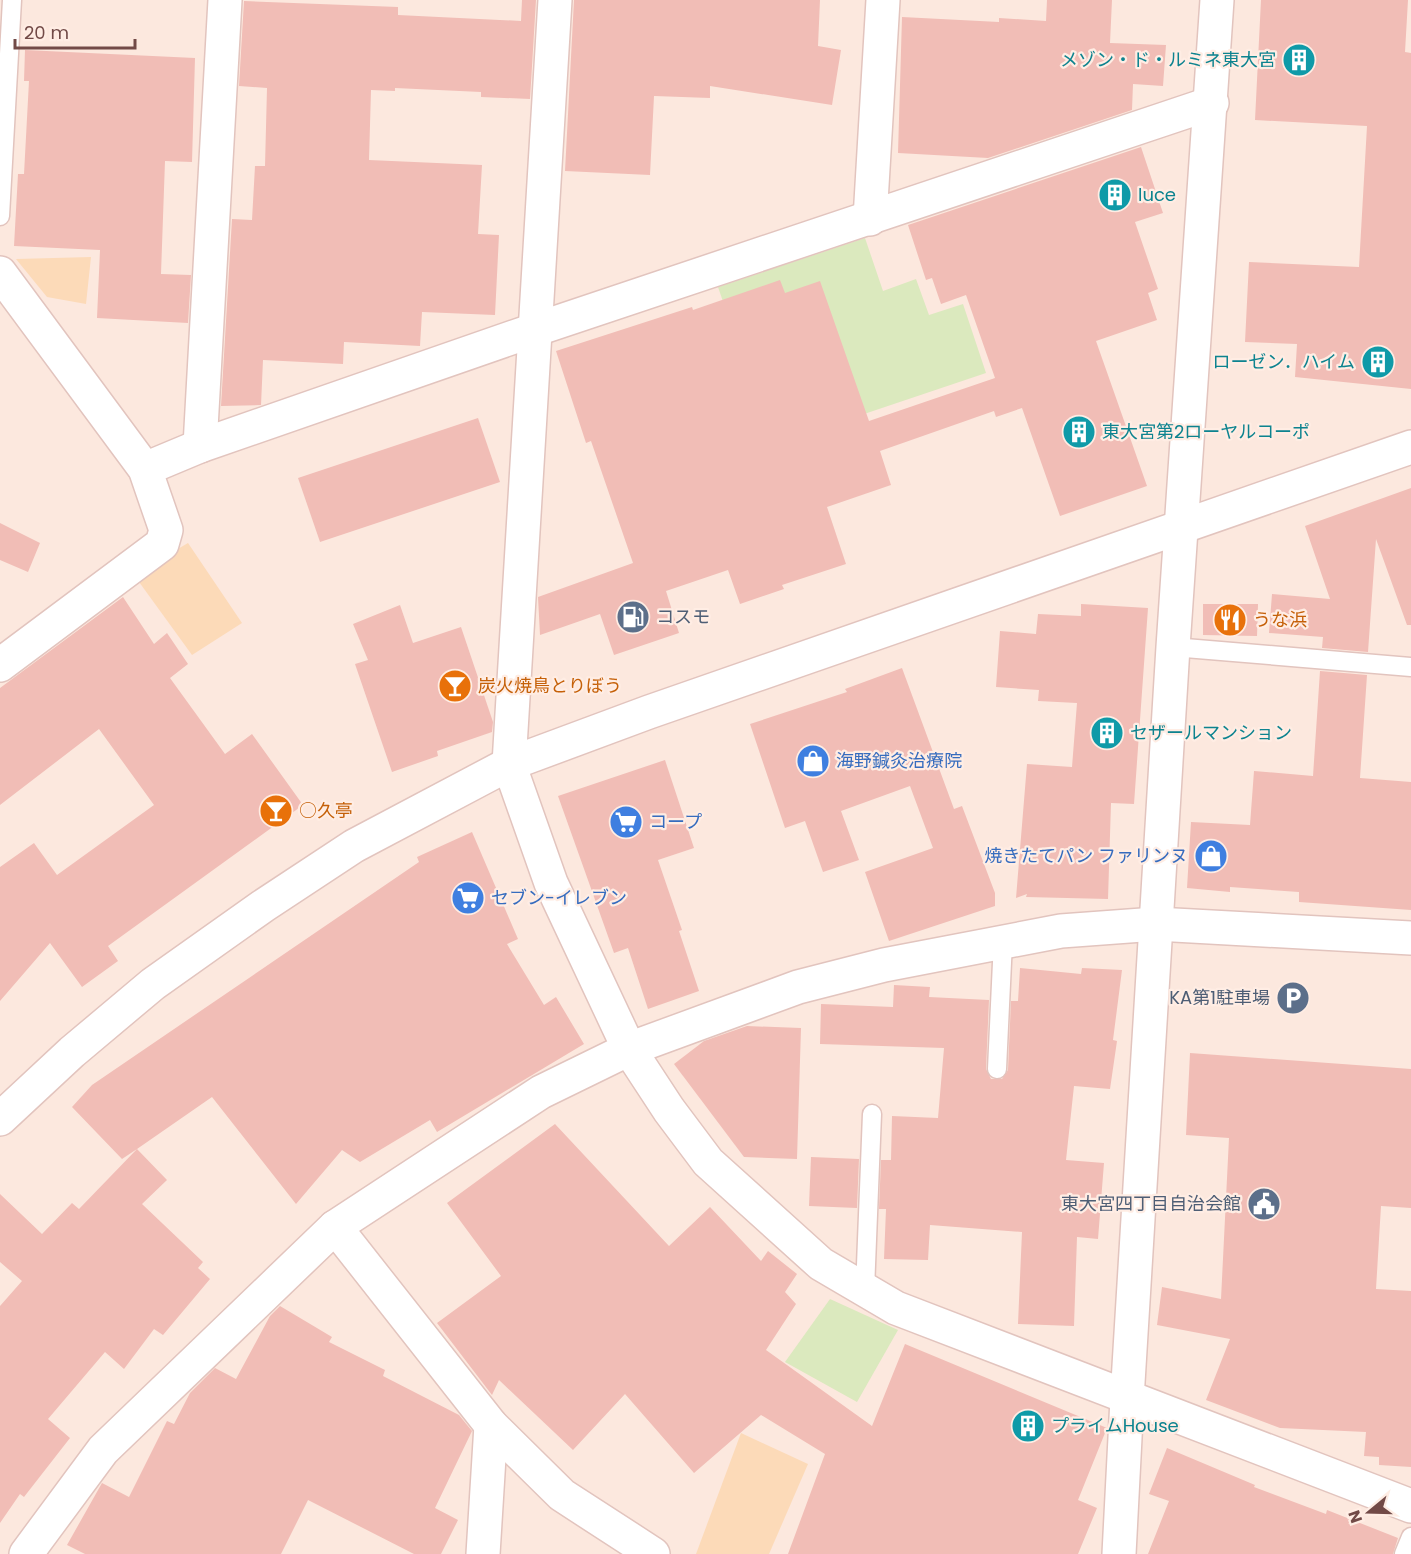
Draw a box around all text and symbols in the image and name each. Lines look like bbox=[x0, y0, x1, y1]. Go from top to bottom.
scale bar bbox=[15, 12, 135, 50]
text: 20 m bbox=[24, 20, 69, 45]
building icon: メゾン・ド・ルミネ東大宮 bbox=[1281, 42, 1317, 78]
place label: メゾン・ド・ルミネ東大宮 bbox=[1060, 47, 1276, 72]
building icon: luce bbox=[1097, 177, 1133, 213]
place label: luce bbox=[1138, 182, 1176, 207]
building icon: ローゼン．ハイム bbox=[1360, 344, 1396, 380]
place label: ローゼン．ハイム bbox=[1213, 349, 1355, 374]
building icon: 東大宮第2ローヤルコーポ bbox=[1061, 414, 1097, 450]
place label: 東大宮第2ローヤルコーポ bbox=[1102, 419, 1310, 444]
fuel station icon: コスモ bbox=[615, 599, 651, 635]
restaurant icon: うな浜 bbox=[1212, 602, 1248, 638]
place label: コスモ bbox=[656, 604, 710, 629]
place label: うな浜 bbox=[1253, 607, 1307, 632]
bar icon: 炭火焼鳥とりぼう bbox=[437, 668, 473, 704]
place label: 炭火焼鳥とりぼう bbox=[478, 673, 622, 698]
building icon: セザールマンション bbox=[1089, 715, 1125, 751]
place label: セザールマンション bbox=[1130, 720, 1292, 745]
shop icon: 海野鍼灸治療院 bbox=[795, 743, 831, 779]
place label: 海野鍼灸治療院 bbox=[836, 748, 962, 773]
bar icon: ○久亭 bbox=[258, 793, 294, 829]
place label: ○久亭 bbox=[299, 798, 353, 823]
supermarket icon: コープ bbox=[608, 804, 644, 840]
place label: コープ bbox=[649, 809, 702, 834]
shop icon: 焼きたてパン ファリンヌ bbox=[1193, 838, 1229, 874]
place label: 焼きたてパン ファリンヌ bbox=[984, 843, 1188, 868]
supermarket icon: セブン-イレブン bbox=[450, 880, 486, 916]
place label: セブン-イレブン bbox=[491, 885, 627, 910]
parking icon: KA第1駐車場 bbox=[1275, 980, 1311, 1016]
place label: KA第1駐車場 bbox=[1169, 985, 1270, 1010]
public building icon: 東大宮四丁目自治会館 bbox=[1246, 1186, 1282, 1222]
place label: 東大宮四丁目自治会館 bbox=[1061, 1191, 1241, 1216]
building icon: プライムHouse bbox=[1010, 1408, 1046, 1444]
place label: プライムHouse bbox=[1051, 1413, 1179, 1438]
north arrow bbox=[1339, 1482, 1399, 1542]
text: N bbox=[1342, 1507, 1368, 1526]

